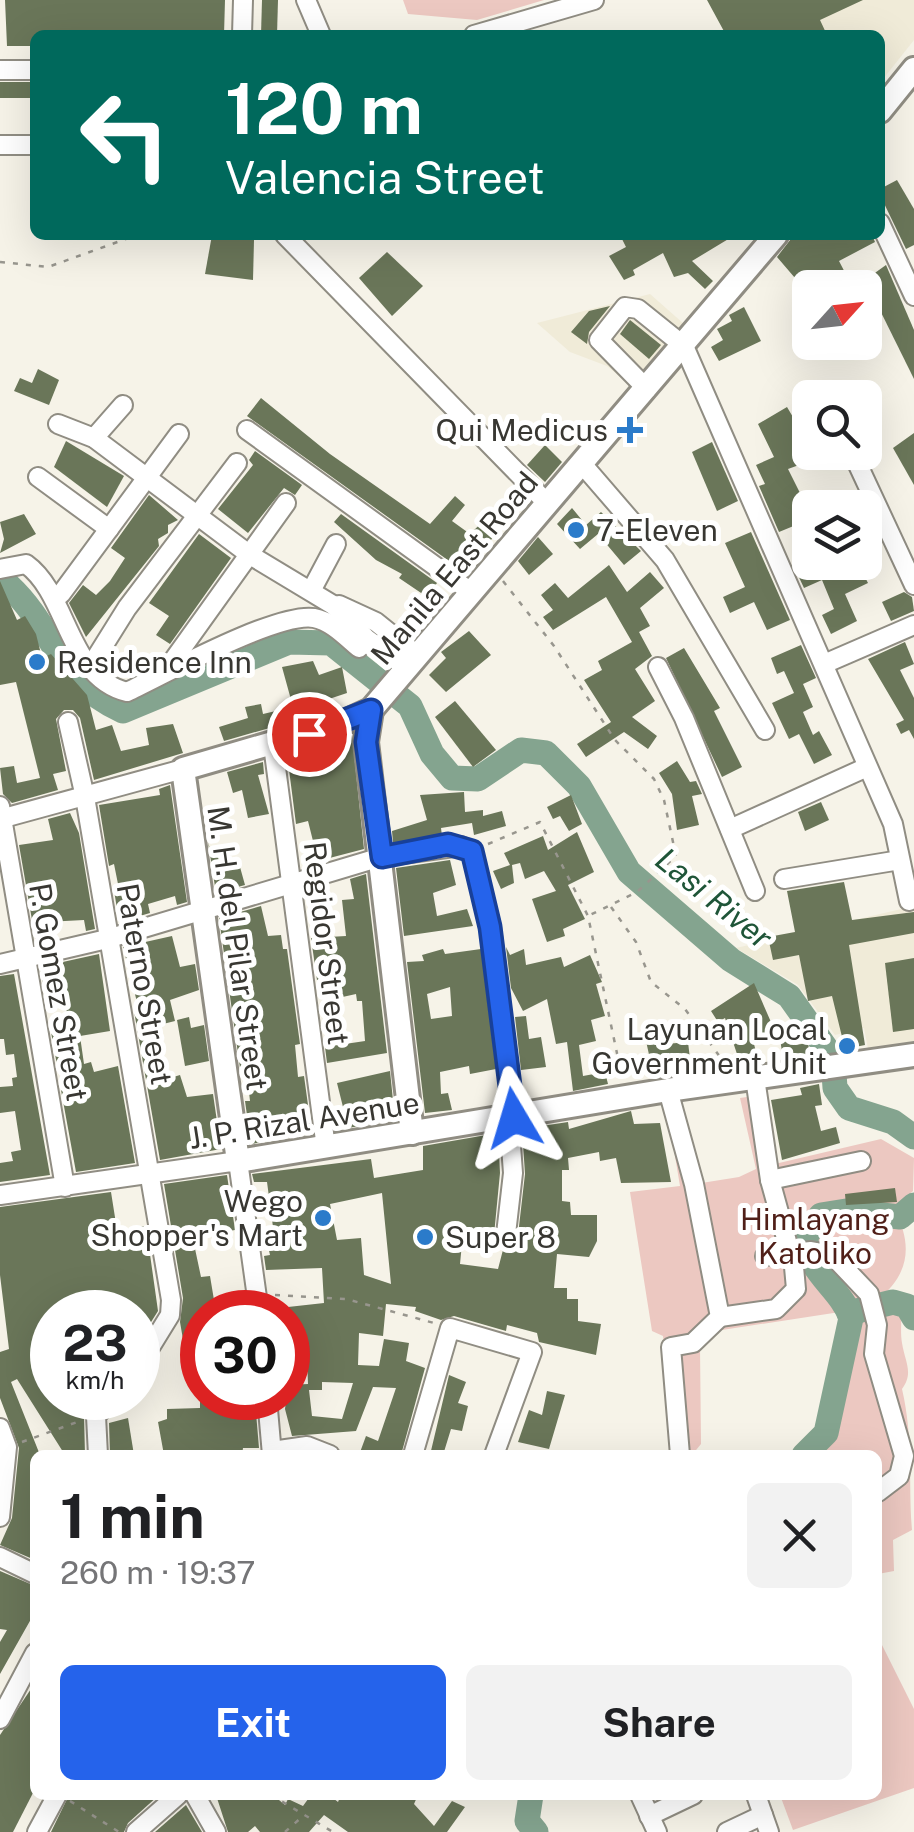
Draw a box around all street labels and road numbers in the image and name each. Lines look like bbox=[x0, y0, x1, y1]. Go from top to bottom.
street label: Manila East Road bbox=[363, 464, 545, 672]
street label: M. H. del Pilar Street bbox=[200, 803, 276, 1093]
street label: Regidor Street bbox=[297, 839, 357, 1047]
street label: P. Gomez Street bbox=[22, 880, 96, 1104]
street label: Paterno Street bbox=[110, 881, 180, 1087]
street label: J. P. Rizal Avenue bbox=[186, 1084, 422, 1156]

